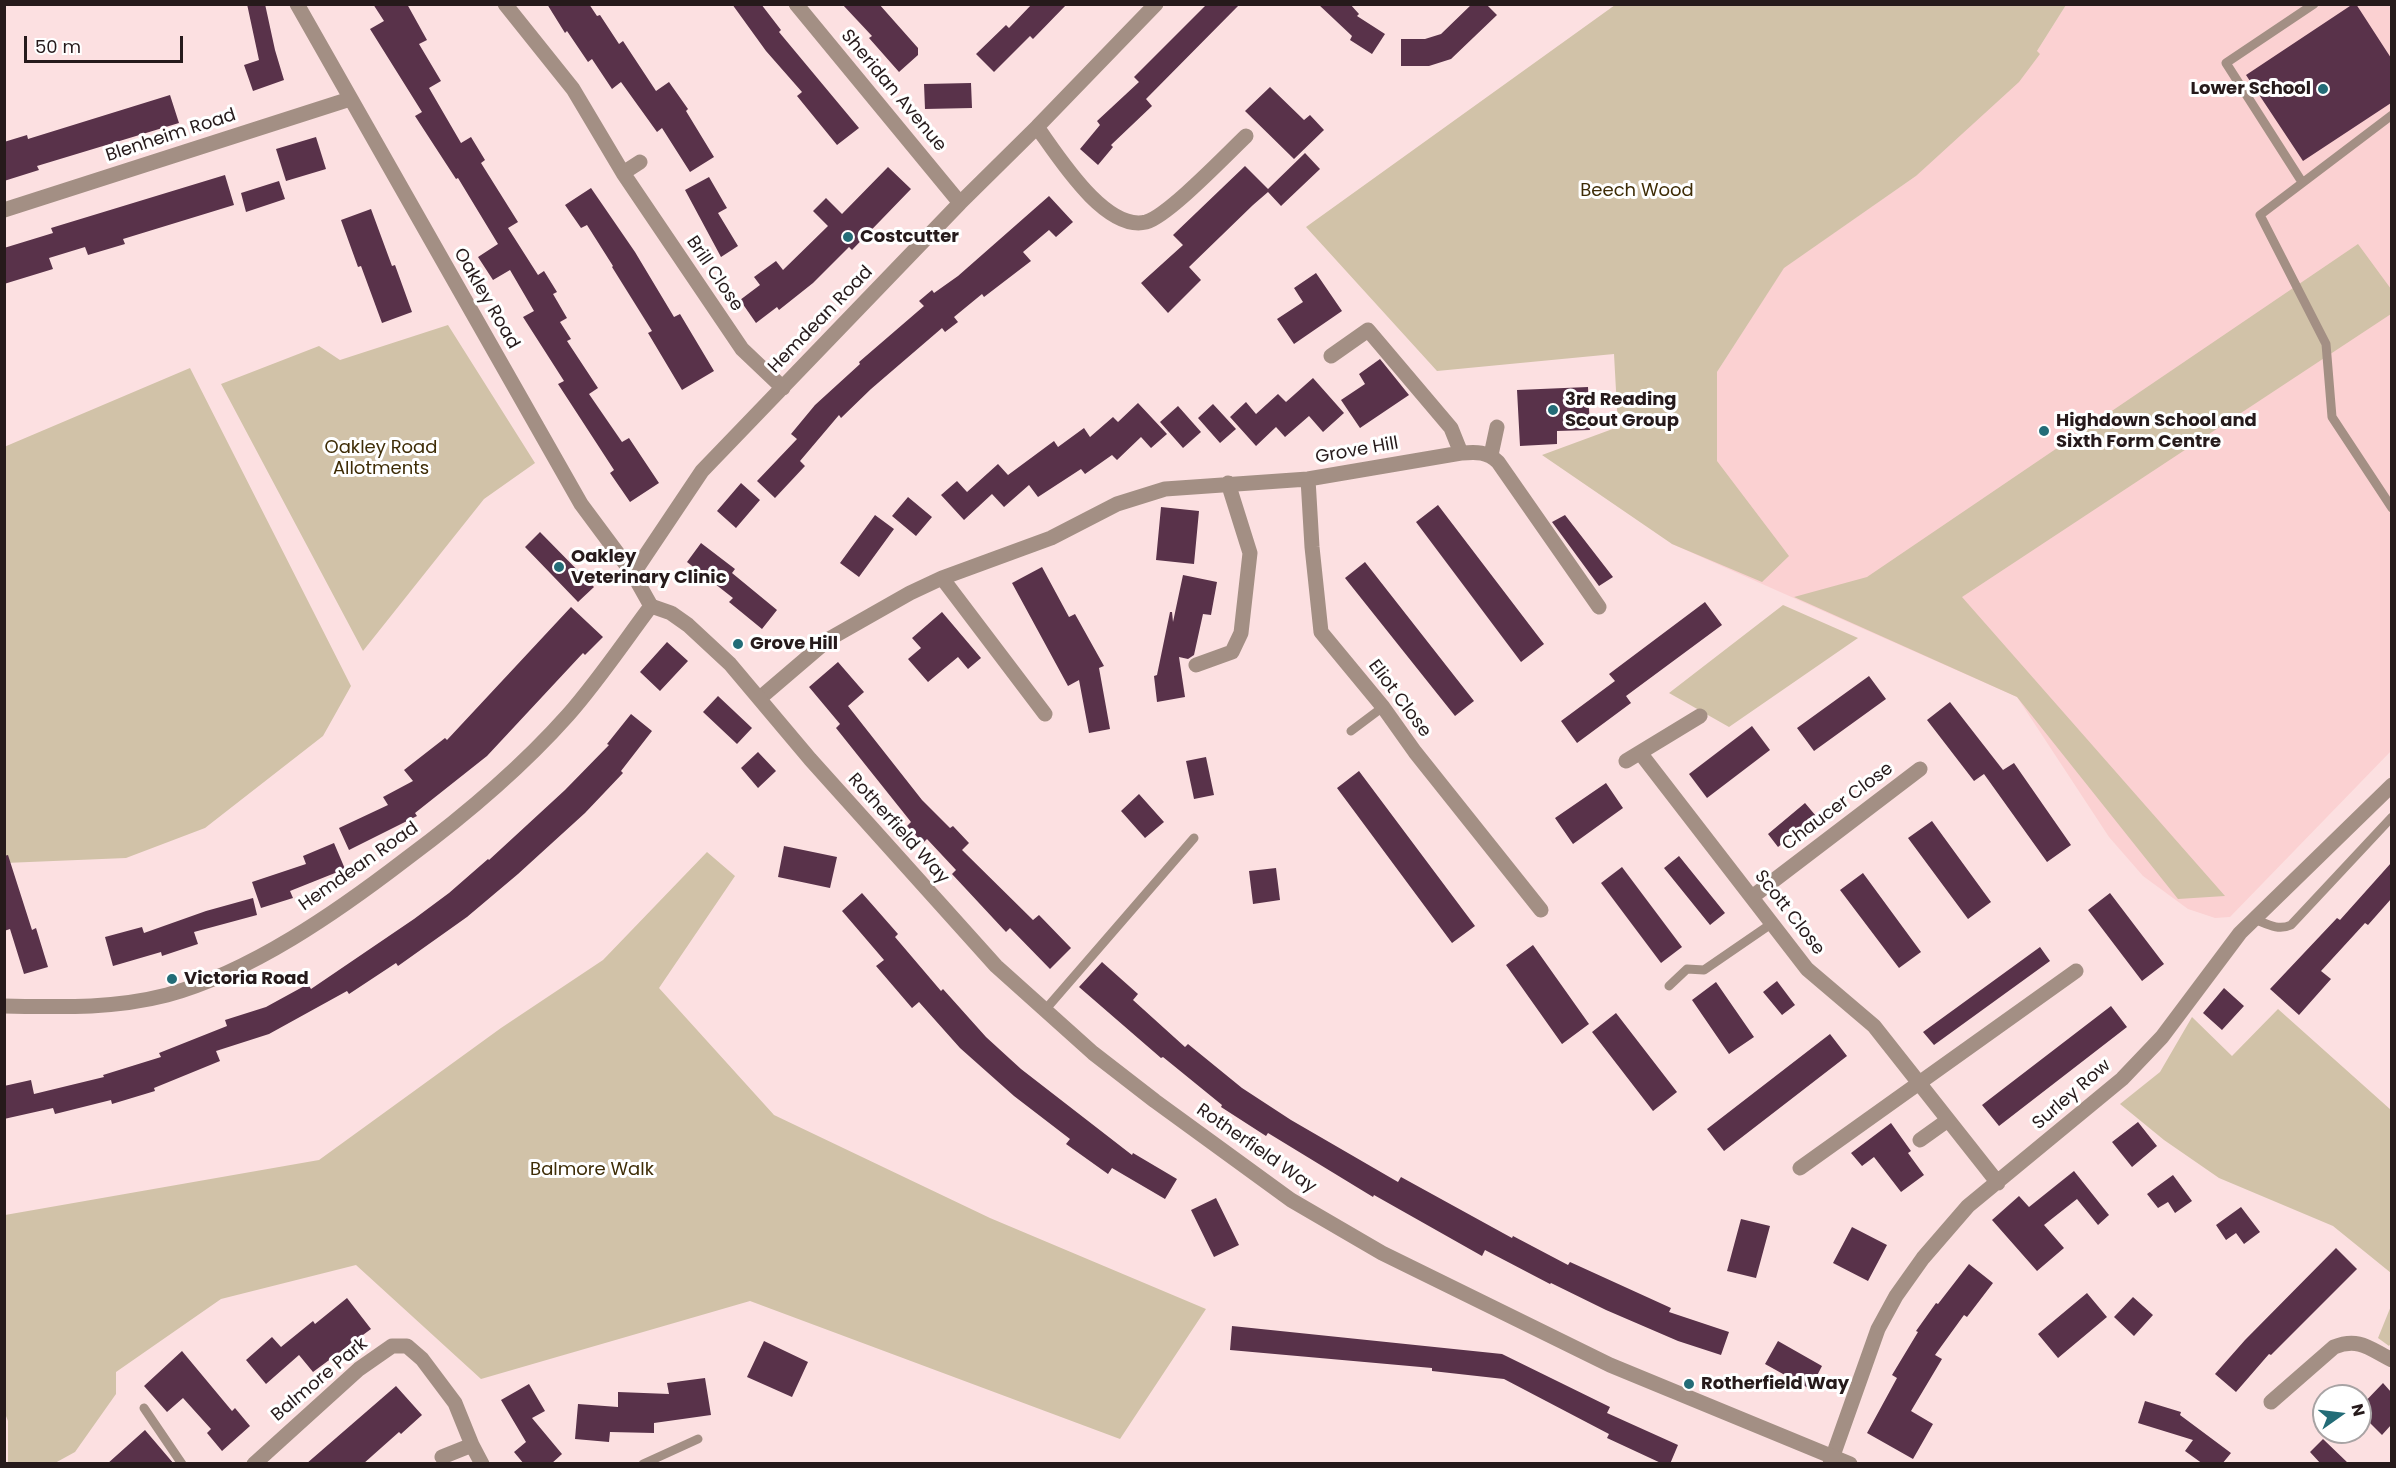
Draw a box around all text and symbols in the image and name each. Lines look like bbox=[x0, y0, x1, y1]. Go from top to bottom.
scale bar bbox=[27, 24, 186, 62]
street label: Sheridan Avenue bbox=[836, 26, 950, 156]
text: 50 m bbox=[35, 34, 81, 59]
place label: Lower School bbox=[2190, 78, 2311, 100]
marker: Lower School bbox=[2316, 82, 2330, 96]
street label: Blenheim Road bbox=[103, 105, 239, 167]
park label: Beech Wood bbox=[1580, 180, 1694, 202]
place label: Costcutter bbox=[860, 226, 959, 248]
marker: Costcutter bbox=[841, 230, 855, 244]
street label: Brill Close bbox=[681, 232, 747, 316]
street label: Oakley Road bbox=[448, 245, 524, 353]
street label: Hemdean Road bbox=[764, 262, 878, 378]
place label: 3rd Reading Scout Group bbox=[1565, 389, 1679, 432]
marker: 3rd Reading Scout Group bbox=[1546, 403, 1560, 417]
place label: Highdown School and Sixth Form Centre bbox=[2056, 410, 2257, 452]
marker: Highdown School and Sixth Form Centre bbox=[2037, 424, 2051, 438]
street label: Grove Hill bbox=[1314, 433, 1400, 469]
park label: Oakley Road Allotments bbox=[325, 437, 437, 480]
place label: Oakley Veterinary Clinic bbox=[571, 546, 727, 588]
marker: Oakley Veterinary Clinic bbox=[552, 560, 566, 574]
place label: Grove Hill bbox=[750, 633, 838, 655]
marker: Grove Hill bbox=[731, 637, 745, 651]
street label: Eliot Close bbox=[1363, 656, 1435, 742]
street label: Chaucer Close bbox=[1778, 758, 1898, 856]
street label: Rotherfield Way bbox=[843, 769, 953, 889]
street label: Hemdean Road bbox=[295, 818, 423, 916]
street label: Scott Close bbox=[1749, 866, 1829, 960]
place label: Victoria Road bbox=[184, 968, 309, 990]
marker: Victoria Road bbox=[165, 972, 179, 986]
street label: Surley Row bbox=[2028, 1055, 2116, 1135]
street label: Rotherfield Way bbox=[1192, 1100, 1320, 1198]
park label: Balmore Walk bbox=[530, 1159, 654, 1181]
street label: Balmore Park bbox=[267, 1333, 373, 1427]
place label: Rotherfield Way bbox=[1701, 1373, 1849, 1395]
marker: Rotherfield Way bbox=[1682, 1377, 1696, 1391]
north arrow bbox=[2312, 1384, 2372, 1444]
text: N bbox=[2345, 1401, 2371, 1419]

